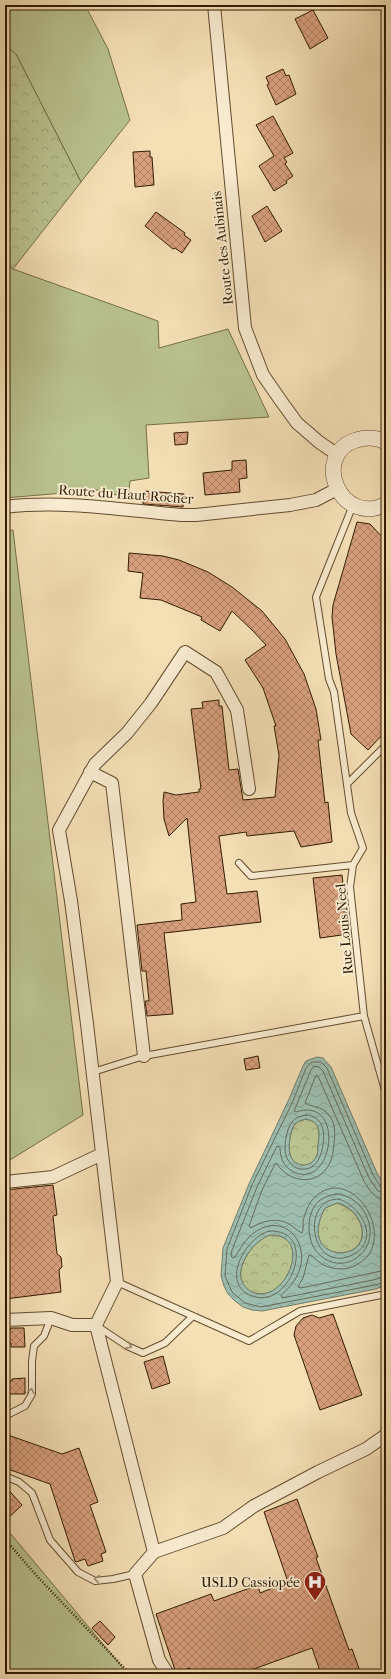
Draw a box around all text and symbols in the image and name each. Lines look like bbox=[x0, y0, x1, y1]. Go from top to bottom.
street label: Route des Aubinais bbox=[208, 190, 237, 306]
street label: Route du Haut Rocher bbox=[58, 481, 194, 508]
street label: Rue Louis Neel bbox=[332, 883, 357, 975]
one-way arrow bbox=[125, 1341, 132, 1349]
one-way arrow bbox=[27, 1388, 35, 1394]
hospital icon: USLD Cassiopée bbox=[302, 1569, 328, 1602]
place label: USLD Cassiopée bbox=[201, 1574, 300, 1591]
one-way arrow bbox=[94, 1575, 100, 1584]

